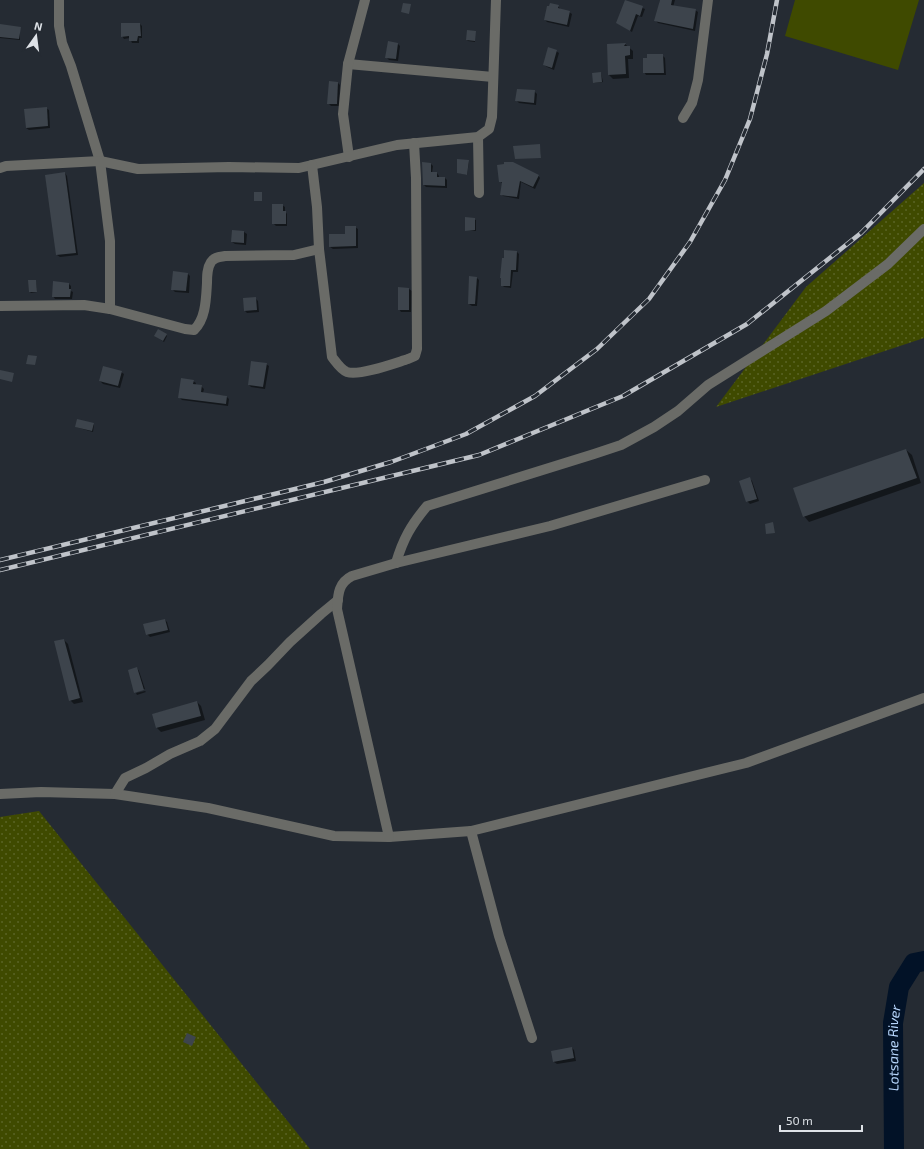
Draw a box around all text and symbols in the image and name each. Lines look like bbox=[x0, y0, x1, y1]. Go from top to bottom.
north arrow bbox=[16, 16, 56, 56]
text: N bbox=[33, 19, 44, 33]
water label: Lotsane River bbox=[884, 1003, 904, 1091]
scale bar bbox=[780, 1107, 862, 1133]
text: 50 m bbox=[786, 1113, 813, 1127]

